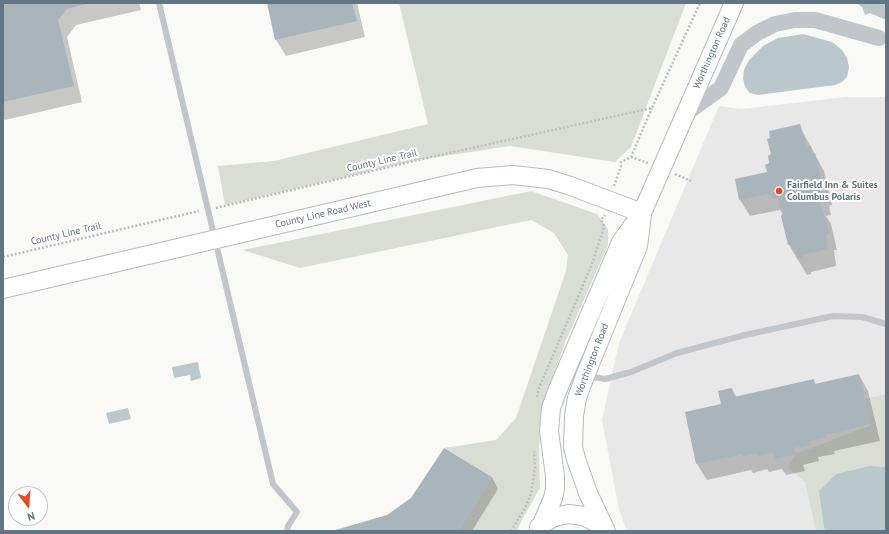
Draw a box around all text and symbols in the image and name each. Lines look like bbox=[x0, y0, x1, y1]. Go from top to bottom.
street label: Worthington Road bbox=[691, 15, 733, 91]
street label: County Line Trail bbox=[346, 147, 418, 175]
place label: Fairfield Inn & Suites Columbus Polaris bbox=[787, 179, 878, 202]
marker: Fairfield Inn & Suites Columbus Polaris bbox=[774, 186, 784, 196]
street label: County Line Road West bbox=[274, 197, 372, 231]
street label: County Line Trail bbox=[30, 220, 102, 248]
street label: Worthington Road bbox=[573, 322, 611, 398]
north arrow bbox=[8, 486, 48, 526]
text: N bbox=[26, 509, 36, 524]

